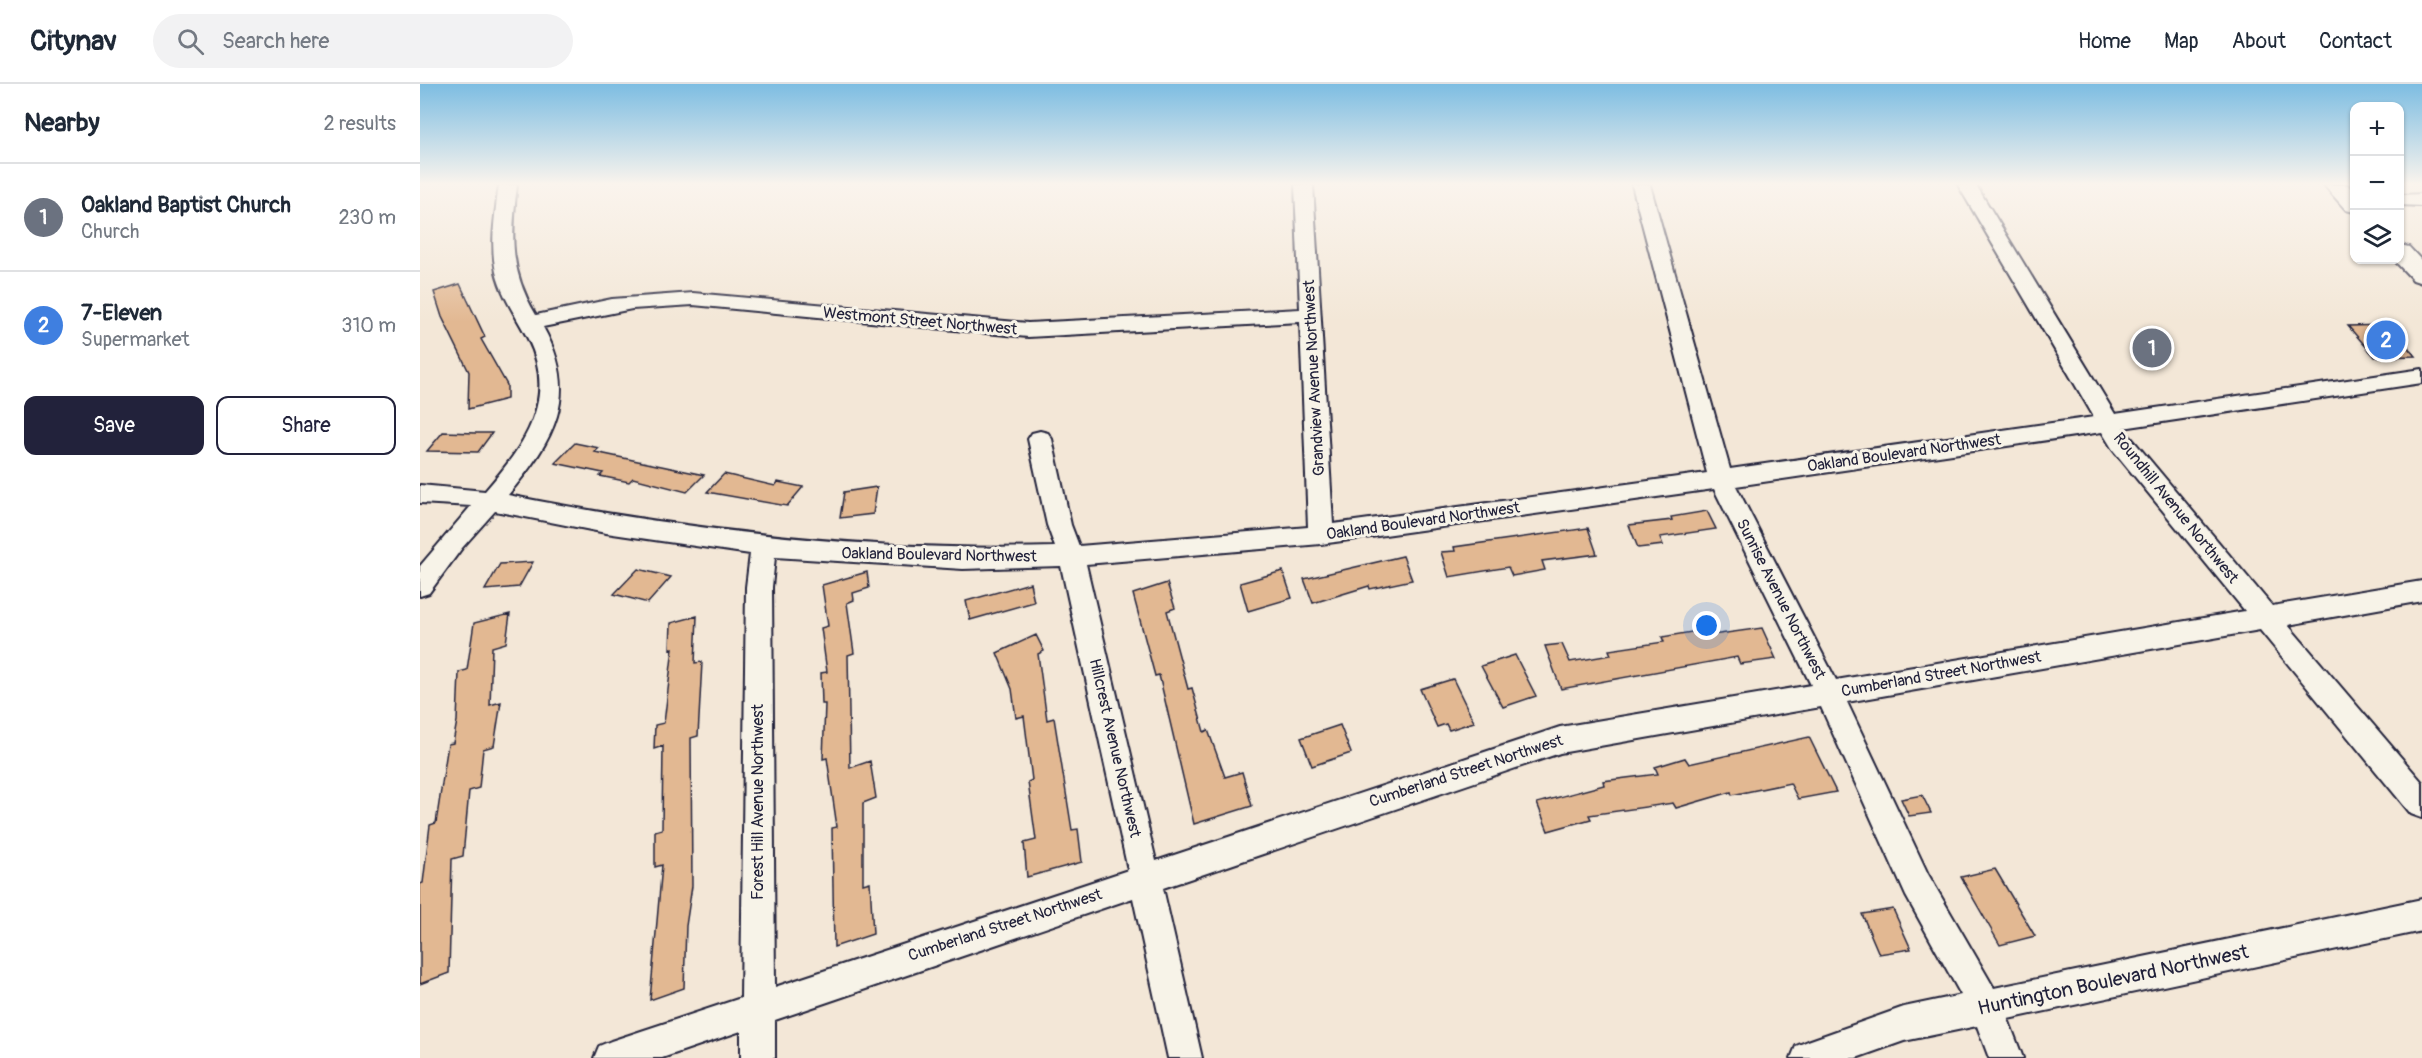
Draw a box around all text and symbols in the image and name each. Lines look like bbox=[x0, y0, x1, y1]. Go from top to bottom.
search box bbox=[153, 14, 573, 68]
text: Citynav bbox=[30, 24, 117, 59]
icon: search bbox=[174, 25, 207, 58]
text: Search here bbox=[222, 27, 329, 55]
text: Home bbox=[2078, 28, 2131, 55]
text: Map bbox=[2164, 28, 2199, 55]
text: About bbox=[2232, 28, 2286, 55]
text: Contact bbox=[2319, 28, 2392, 55]
map controls bbox=[2350, 102, 2404, 264]
button: + bbox=[2350, 102, 2404, 156]
text: Nearby bbox=[24, 107, 100, 139]
text: 2 results bbox=[324, 111, 396, 136]
button: − bbox=[2350, 156, 2404, 210]
text: Oakland Baptist Church bbox=[81, 191, 291, 219]
text: 1 bbox=[40, 205, 47, 230]
text: 230 m bbox=[339, 205, 396, 230]
button: layers bbox=[2350, 210, 2404, 264]
text: Church bbox=[81, 219, 139, 244]
street label: Grandview Avenue Northwest bbox=[1299, 279, 1329, 477]
text: 7-Eleven bbox=[81, 299, 162, 327]
street label: Westmont Street Northwest bbox=[822, 303, 1018, 339]
text: 2 bbox=[38, 313, 49, 338]
text: 310 m bbox=[341, 313, 396, 338]
pin: 2 bbox=[2366, 318, 2406, 362]
pin: 1 bbox=[2132, 326, 2172, 370]
text: Supermarket bbox=[81, 327, 190, 352]
button: Save bbox=[24, 396, 204, 455]
button: Share bbox=[216, 396, 396, 455]
street label: Roundhill Avenue Northwest bbox=[2109, 428, 2243, 588]
street label: Oakland Boulevard Northwest bbox=[1806, 429, 2003, 477]
street label: Oakland Boulevard Northwest bbox=[1325, 497, 1522, 545]
street label: Sunrise Avenue Northwest bbox=[1732, 515, 1830, 683]
street label: Oakland Boulevard Northwest bbox=[841, 543, 1037, 567]
your location bbox=[1692, 611, 1721, 640]
street label: Cumberland Street Northwest bbox=[1840, 646, 2043, 701]
street label: Hillcrest Avenue Northwest bbox=[1085, 657, 1145, 840]
street label: Forest Hill Avenue Northwest bbox=[748, 704, 768, 900]
street label: Cumberland Street Northwest bbox=[1367, 730, 1566, 812]
street label: Cumberland Street Northwest bbox=[906, 884, 1105, 966]
street label: Huntington Boulevard Northwest bbox=[1975, 939, 2252, 1021]

